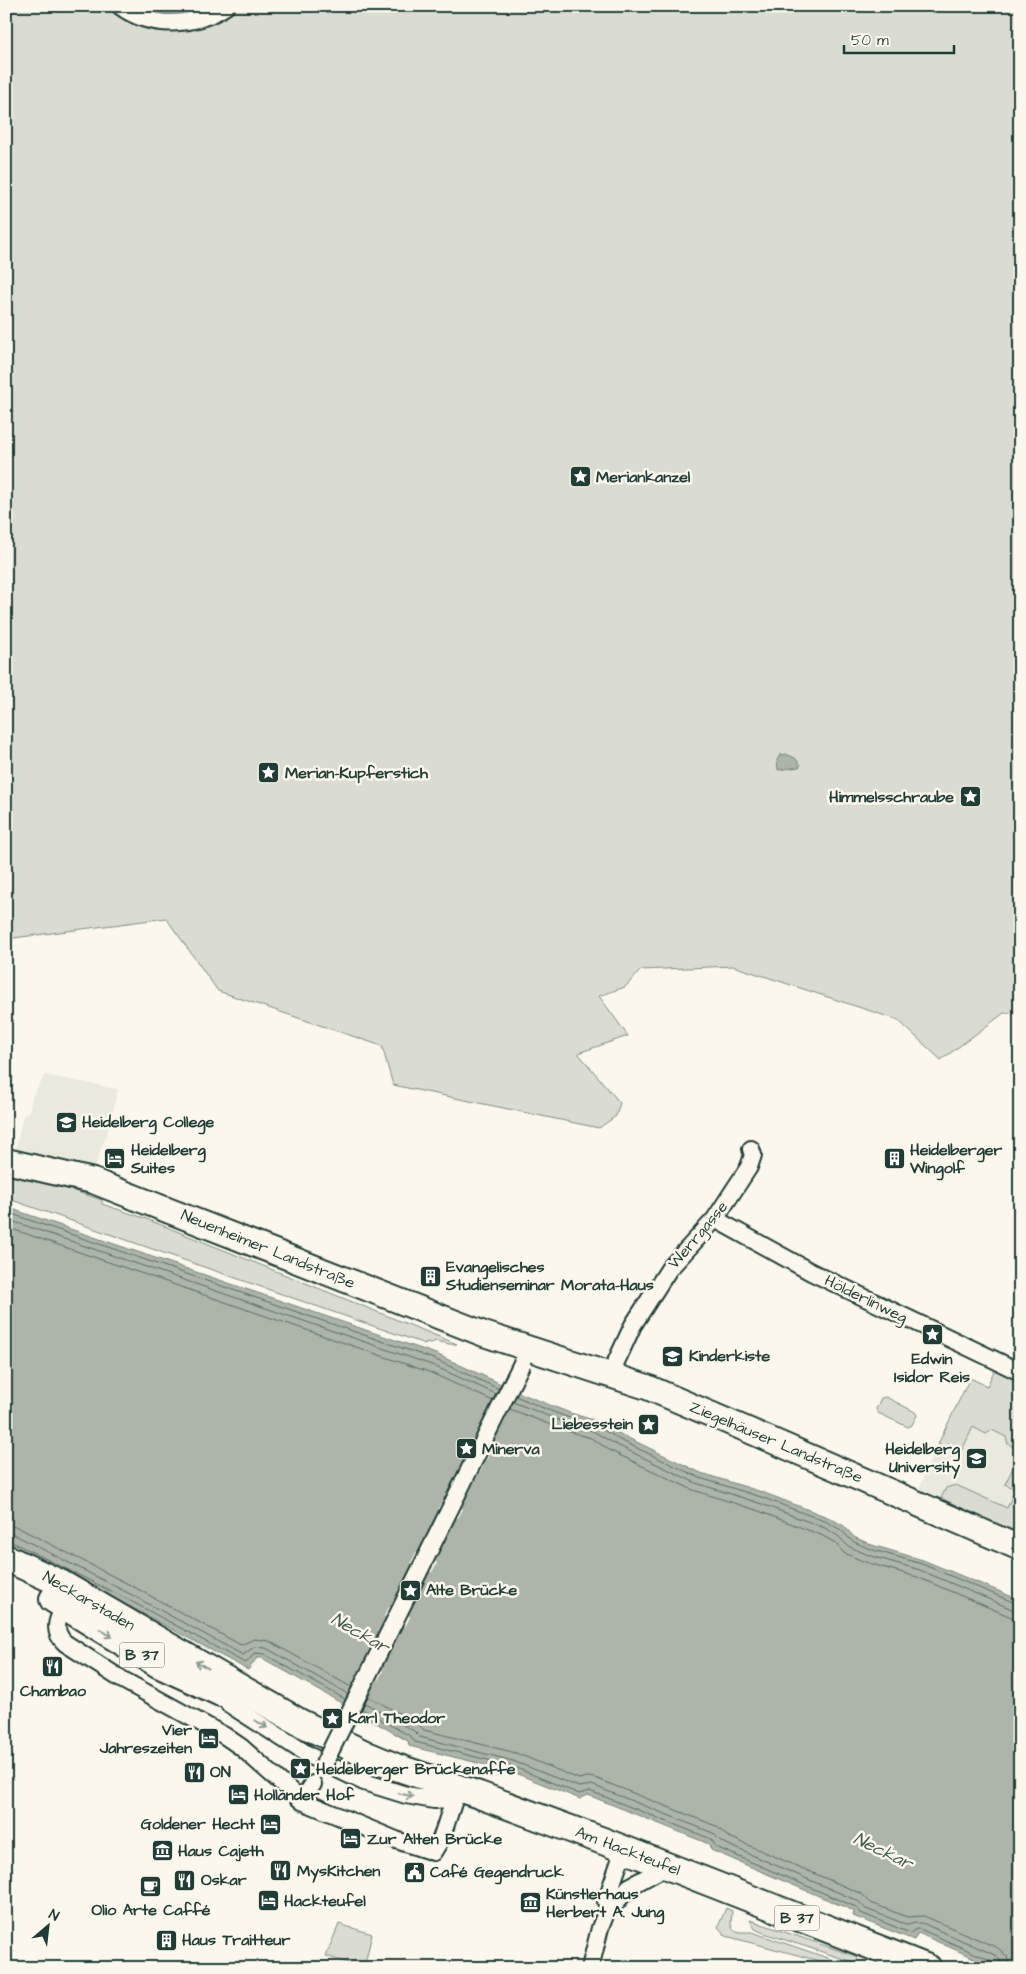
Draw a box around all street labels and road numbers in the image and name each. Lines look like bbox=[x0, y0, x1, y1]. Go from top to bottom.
street label: Werrgasse bbox=[663, 1196, 734, 1274]
street label: Neuenheimer Landstraße bbox=[178, 1204, 359, 1294]
street label: Hölderlinweg bbox=[820, 1269, 911, 1329]
street label: Ziegelhäuser Landstraße bbox=[686, 1396, 866, 1490]
street label: Neckarstaden bbox=[39, 1566, 139, 1636]
road number: B 37 bbox=[120, 1642, 164, 1668]
street label: Am Hackteufel bbox=[572, 1821, 684, 1881]
road number: B 37 bbox=[774, 1906, 820, 1930]

